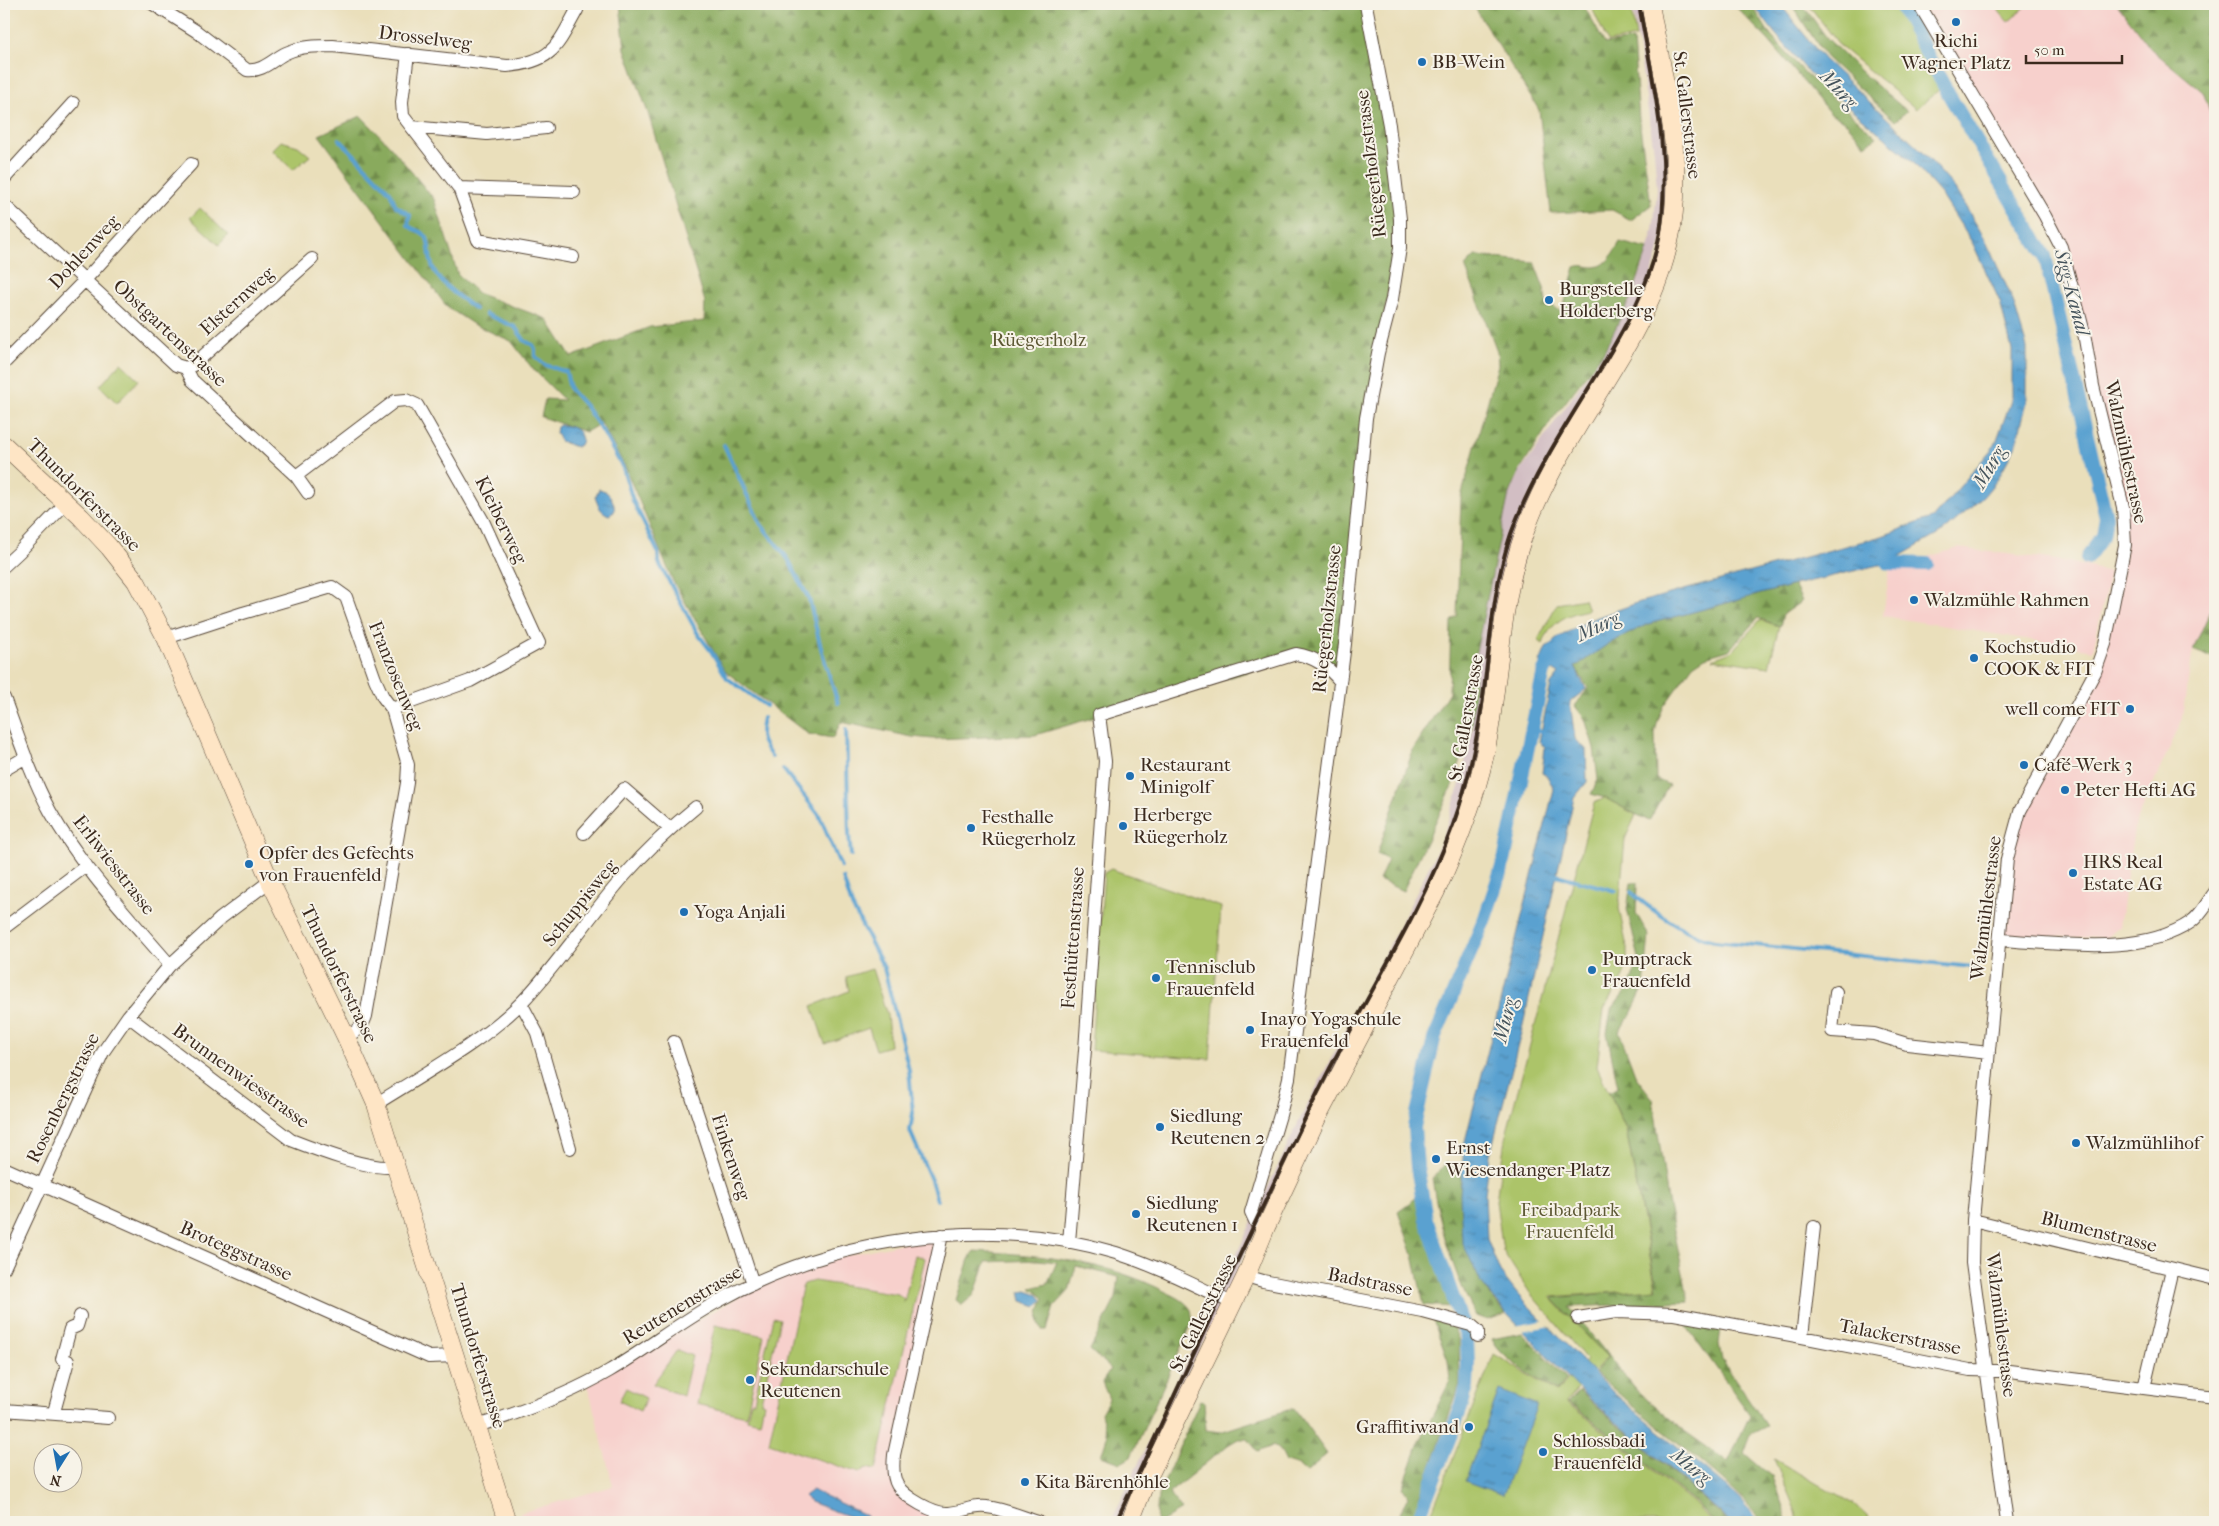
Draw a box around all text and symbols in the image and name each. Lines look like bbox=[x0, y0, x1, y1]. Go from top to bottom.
marker: Richi Wagner Platz bbox=[1950, 16, 1962, 28]
street label: Drosselweg bbox=[377, 21, 474, 55]
place label: Richi Wagner Platz bbox=[1900, 30, 2011, 74]
scale bar bbox=[2026, 32, 2123, 64]
text: 50 m bbox=[2034, 41, 2065, 59]
street label: St. Gallerstrasse bbox=[1668, 50, 1706, 180]
place label: BB-Wein bbox=[1432, 51, 1505, 73]
marker: BB-Wein bbox=[1416, 56, 1428, 68]
water label: Murg bbox=[1814, 63, 1864, 114]
street label: Rüegerholzstrasse bbox=[1351, 89, 1391, 239]
street label: Dohlenweg bbox=[44, 210, 124, 294]
water label: Sigg-Kanal bbox=[2049, 246, 2095, 340]
street label: Elsternweg bbox=[195, 261, 279, 340]
street label: Obstgartenstrasse bbox=[109, 275, 231, 391]
place label: Burgstelle Holderberg bbox=[1559, 278, 1655, 322]
marker: Burgstelle Holderberg bbox=[1543, 294, 1555, 306]
park label: Rüegerholz bbox=[992, 329, 1086, 351]
street label: Walzmühlestrasse bbox=[2100, 378, 2152, 525]
street label: Thundorferstrasse bbox=[23, 434, 145, 556]
water label: Murg bbox=[1966, 441, 2011, 494]
street label: Kleiberweg bbox=[470, 473, 532, 568]
street label: Rüegerholzstrasse bbox=[1308, 544, 1346, 694]
place label: Walzmühle Rahmen bbox=[1923, 589, 2089, 611]
marker: Walzmühle Rahmen bbox=[1908, 594, 1920, 606]
water label: Murg bbox=[1571, 606, 1624, 647]
street label: Franzosenweg bbox=[364, 618, 428, 735]
place label: Kochstudio COOK & FIT bbox=[1984, 636, 2095, 680]
marker: Kochstudio COOK & FIT bbox=[1968, 652, 1980, 664]
street label: St. Gallerstrasse bbox=[1444, 653, 1488, 783]
place label: well come FIT bbox=[2004, 698, 2120, 720]
marker: well come FIT bbox=[2124, 703, 2136, 715]
place label: Restaurant Minigolf bbox=[1140, 754, 1231, 798]
place label: Café-Werk 3 bbox=[2034, 754, 2132, 776]
marker: Café-Werk 3 bbox=[2018, 759, 2030, 771]
marker: Restaurant Minigolf bbox=[1124, 770, 1136, 782]
place label: Peter Hefti AG bbox=[2075, 779, 2196, 801]
marker: Peter Hefti AG bbox=[2059, 784, 2071, 796]
place label: Herberge Rüegerholz bbox=[1133, 804, 1228, 848]
place label: Festhalle Rüegerholz bbox=[981, 806, 1076, 850]
street label: Erliwiesstrasse bbox=[68, 811, 160, 919]
marker: Herberge Rüegerholz bbox=[1117, 820, 1129, 832]
marker: Festhalle Rüegerholz bbox=[965, 822, 977, 834]
street label: Walzmühlestrasse bbox=[1966, 834, 2006, 983]
place label: Opfer des Gefechts von Frauenfeld bbox=[259, 842, 414, 886]
place label: HRS Real Estate AG bbox=[2083, 851, 2163, 895]
street label: Schuppisweg bbox=[538, 854, 622, 951]
marker: Opfer des Gefechts von Frauenfeld bbox=[243, 858, 255, 870]
street label: Festhüttenstrasse bbox=[1057, 866, 1089, 1010]
marker: HRS Real Estate AG bbox=[2067, 867, 2079, 879]
street label: Thundorferstrasse bbox=[296, 901, 382, 1047]
place label: Yoga Anjali bbox=[693, 901, 786, 923]
marker: Yoga Anjali bbox=[678, 906, 690, 918]
place label: Pumptrack Frauenfeld bbox=[1602, 948, 1692, 992]
place label: Tennisclub Frauenfeld bbox=[1166, 956, 1256, 1000]
marker: Pumptrack Frauenfeld bbox=[1586, 964, 1598, 976]
marker: Tennisclub Frauenfeld bbox=[1150, 972, 1162, 984]
water label: Murg bbox=[1488, 994, 1522, 1047]
place label: Inayo Yogaschule Frauenfeld bbox=[1260, 1008, 1401, 1052]
street label: Brunnenwiesstrasse bbox=[168, 1019, 314, 1133]
marker: Inayo Yogaschule Frauenfeld bbox=[1244, 1024, 1256, 1036]
street label: Rosenbergstrasse bbox=[22, 1029, 104, 1167]
place label: Siedlung Reutenen 2 bbox=[1170, 1105, 1265, 1149]
street label: Finkenweg bbox=[707, 1111, 756, 1204]
marker: Siedlung Reutenen 2 bbox=[1154, 1121, 1166, 1133]
place label: Walzmühlihof bbox=[2085, 1132, 2204, 1154]
place label: Ernst Wiesendanger-Platz bbox=[1445, 1137, 1610, 1181]
marker: Walzmühlihof bbox=[2070, 1137, 2082, 1149]
marker: Ernst Wiesendanger-Platz bbox=[1430, 1153, 1442, 1165]
place label: Siedlung Reutenen 1 bbox=[1146, 1192, 1238, 1236]
park label: Freibadpark Frauenfeld bbox=[1521, 1199, 1620, 1243]
street label: Blumenstrasse bbox=[2039, 1207, 2159, 1257]
marker: Siedlung Reutenen 1 bbox=[1130, 1208, 1142, 1220]
street label: Broteggstrasse bbox=[177, 1216, 295, 1286]
street label: St. Gallerstrasse bbox=[1165, 1250, 1241, 1376]
street label: Walzmühlestrasse bbox=[1981, 1250, 2021, 1399]
street label: Reutenenstrasse bbox=[618, 1261, 746, 1349]
street label: Badstrasse bbox=[1326, 1263, 1414, 1301]
street label: Thundorferstrasse bbox=[445, 1281, 511, 1431]
street label: Talackerstrasse bbox=[1837, 1314, 1963, 1360]
place label: Sekundarschule Reutenen bbox=[760, 1358, 889, 1402]
marker: Sekundarschule Reutenen bbox=[744, 1374, 756, 1386]
place label: Graffitiwand bbox=[1356, 1416, 1460, 1438]
marker: Graffitiwand bbox=[1463, 1421, 1475, 1433]
place label: Schlossbadi Frauenfeld bbox=[1553, 1430, 1646, 1474]
water label: Murg bbox=[1665, 1442, 1717, 1490]
north arrow bbox=[32, 1444, 82, 1494]
marker: Schlossbadi Frauenfeld bbox=[1537, 1446, 1549, 1458]
text: N bbox=[48, 1471, 62, 1490]
place label: Kita Bärenhöhle bbox=[1035, 1471, 1169, 1493]
marker: Kita Bärenhöhle bbox=[1019, 1476, 1031, 1488]

